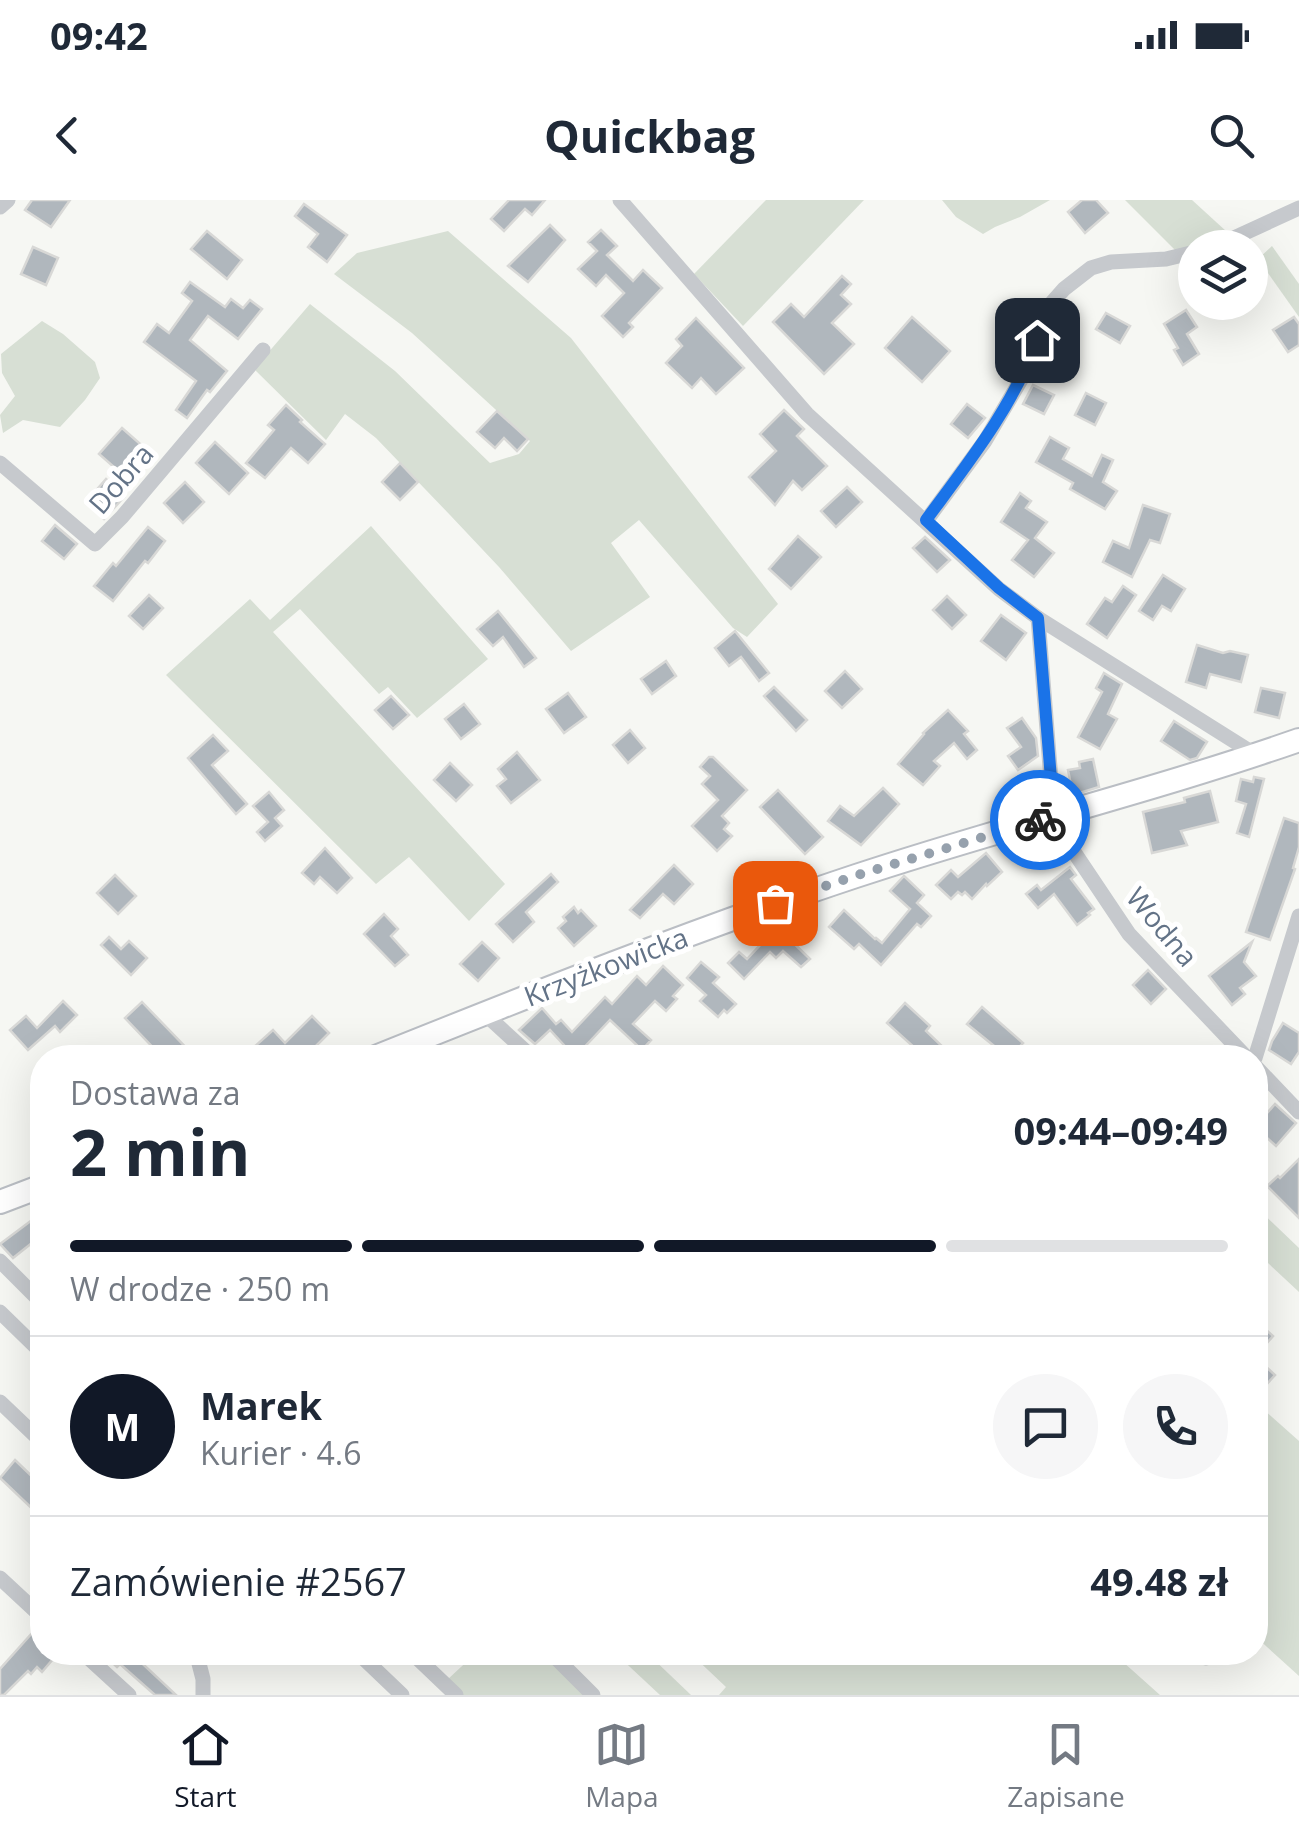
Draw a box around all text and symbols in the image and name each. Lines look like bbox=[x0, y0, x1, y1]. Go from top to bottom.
text: 09:42 bbox=[50, 9, 148, 61]
text: Quickbag bbox=[544, 105, 755, 166]
icon: back bbox=[40, 108, 95, 163]
icon: search bbox=[1204, 108, 1259, 163]
map controls bbox=[1178, 230, 1268, 320]
button: layers bbox=[1178, 230, 1268, 320]
pin bbox=[995, 298, 1080, 383]
icon: home bbox=[1010, 313, 1065, 368]
street label: Dobra bbox=[79, 435, 161, 521]
courier bbox=[990, 770, 1090, 870]
icon: bike bbox=[1013, 793, 1068, 848]
pin bbox=[733, 861, 818, 946]
icon: bag bbox=[748, 876, 803, 931]
street label: Wodna bbox=[1118, 879, 1207, 974]
street label: Krzyżkowicka bbox=[518, 917, 693, 1015]
text: Dostawa za bbox=[70, 1071, 241, 1114]
text: 09:44–09:49 bbox=[1014, 1104, 1228, 1156]
text: 2 min bbox=[70, 1107, 250, 1195]
text: W drodze · 250 m bbox=[70, 1267, 330, 1310]
button: chat bbox=[993, 1374, 1098, 1479]
button: phone bbox=[1123, 1374, 1228, 1479]
text: Marek bbox=[200, 1379, 322, 1431]
text: M bbox=[105, 1400, 140, 1452]
text: Kurier · 4.6 bbox=[200, 1431, 361, 1474]
text: Zamówienie #2567 bbox=[70, 1555, 407, 1607]
text: 49.48 zł bbox=[1090, 1555, 1228, 1607]
tab: Start bbox=[174, 1717, 237, 1815]
tab: Mapa bbox=[585, 1717, 659, 1815]
tab: Zapisane bbox=[1007, 1717, 1125, 1815]

